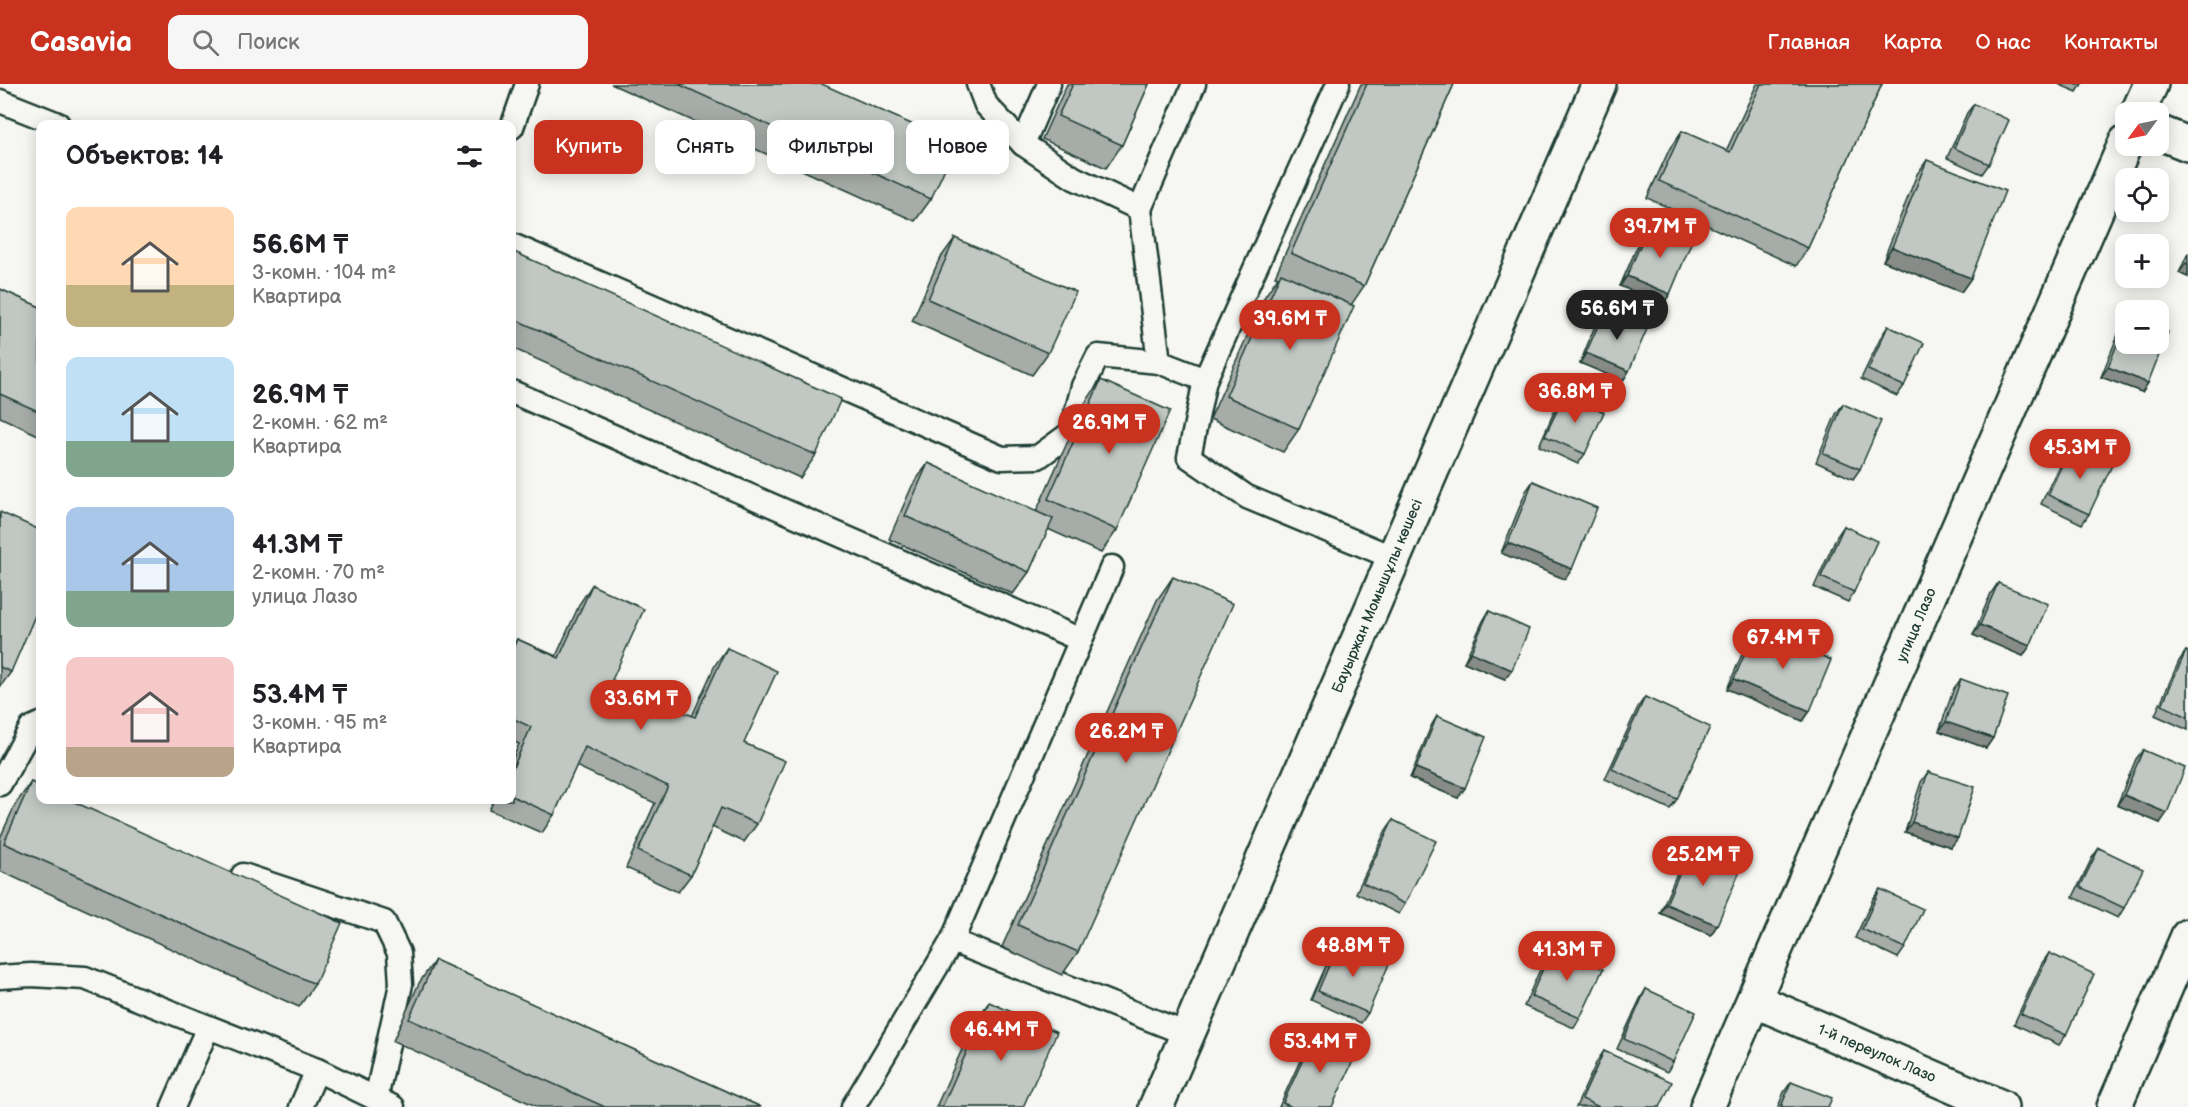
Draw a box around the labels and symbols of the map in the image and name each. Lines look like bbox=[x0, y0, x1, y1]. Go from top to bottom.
north arrow bbox=[2115, 102, 2169, 156]
pin: 39.7M ₸ bbox=[1605, 208, 1715, 259]
pin: 56.6M ₸ bbox=[1562, 290, 1672, 341]
pin: 39.6M ₸ bbox=[1235, 300, 1345, 351]
pin: 36.8M ₸ bbox=[1520, 373, 1630, 424]
pin: 26.9M ₸ bbox=[1054, 404, 1164, 455]
pin: 45.3M ₸ bbox=[2025, 429, 2135, 480]
street label: Бауыржан Момышұлы көшесі bbox=[1328, 496, 1427, 696]
street label: улица Лазо bbox=[1892, 585, 1941, 665]
pin: 67.4M ₸ bbox=[1728, 619, 1838, 670]
pin: 33.6M ₸ bbox=[586, 680, 696, 731]
pin: 26.2M ₸ bbox=[1071, 713, 1181, 764]
pin: 25.2M ₸ bbox=[1648, 836, 1758, 887]
pin: 48.8M ₸ bbox=[1298, 927, 1408, 978]
pin: 41.3M ₸ bbox=[1512, 931, 1622, 982]
pin: 46.4M ₸ bbox=[946, 1011, 1056, 1062]
street label: 1-й переулок Лазо bbox=[1815, 1020, 1939, 1087]
pin: 53.4M ₸ bbox=[1265, 1023, 1375, 1074]

